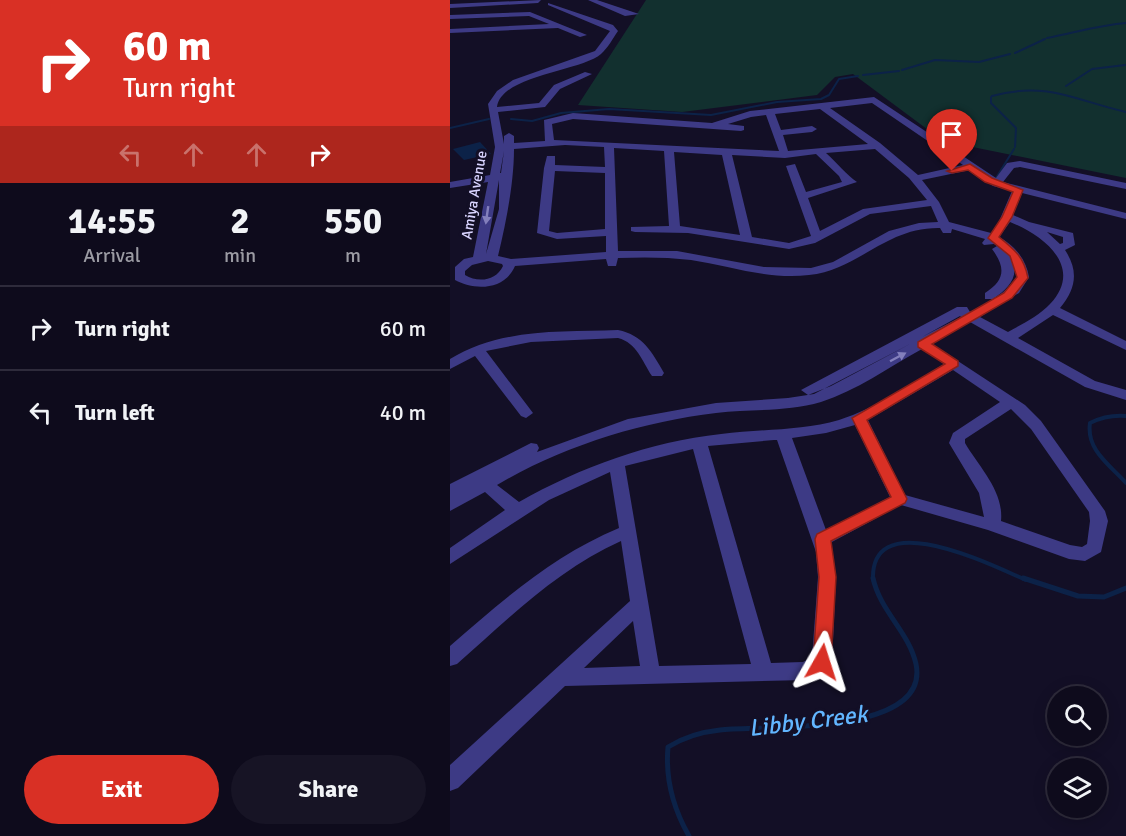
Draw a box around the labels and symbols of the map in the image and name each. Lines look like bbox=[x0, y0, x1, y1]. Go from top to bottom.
pin bbox=[926, 109, 977, 171]
street label: Amiya Avenue bbox=[457, 149, 491, 241]
one-way arrow bbox=[483, 206, 492, 225]
one-way arrow bbox=[890, 352, 907, 362]
position arrow bbox=[790, 630, 854, 694]
water label: Libby Creek bbox=[747, 699, 871, 743]

